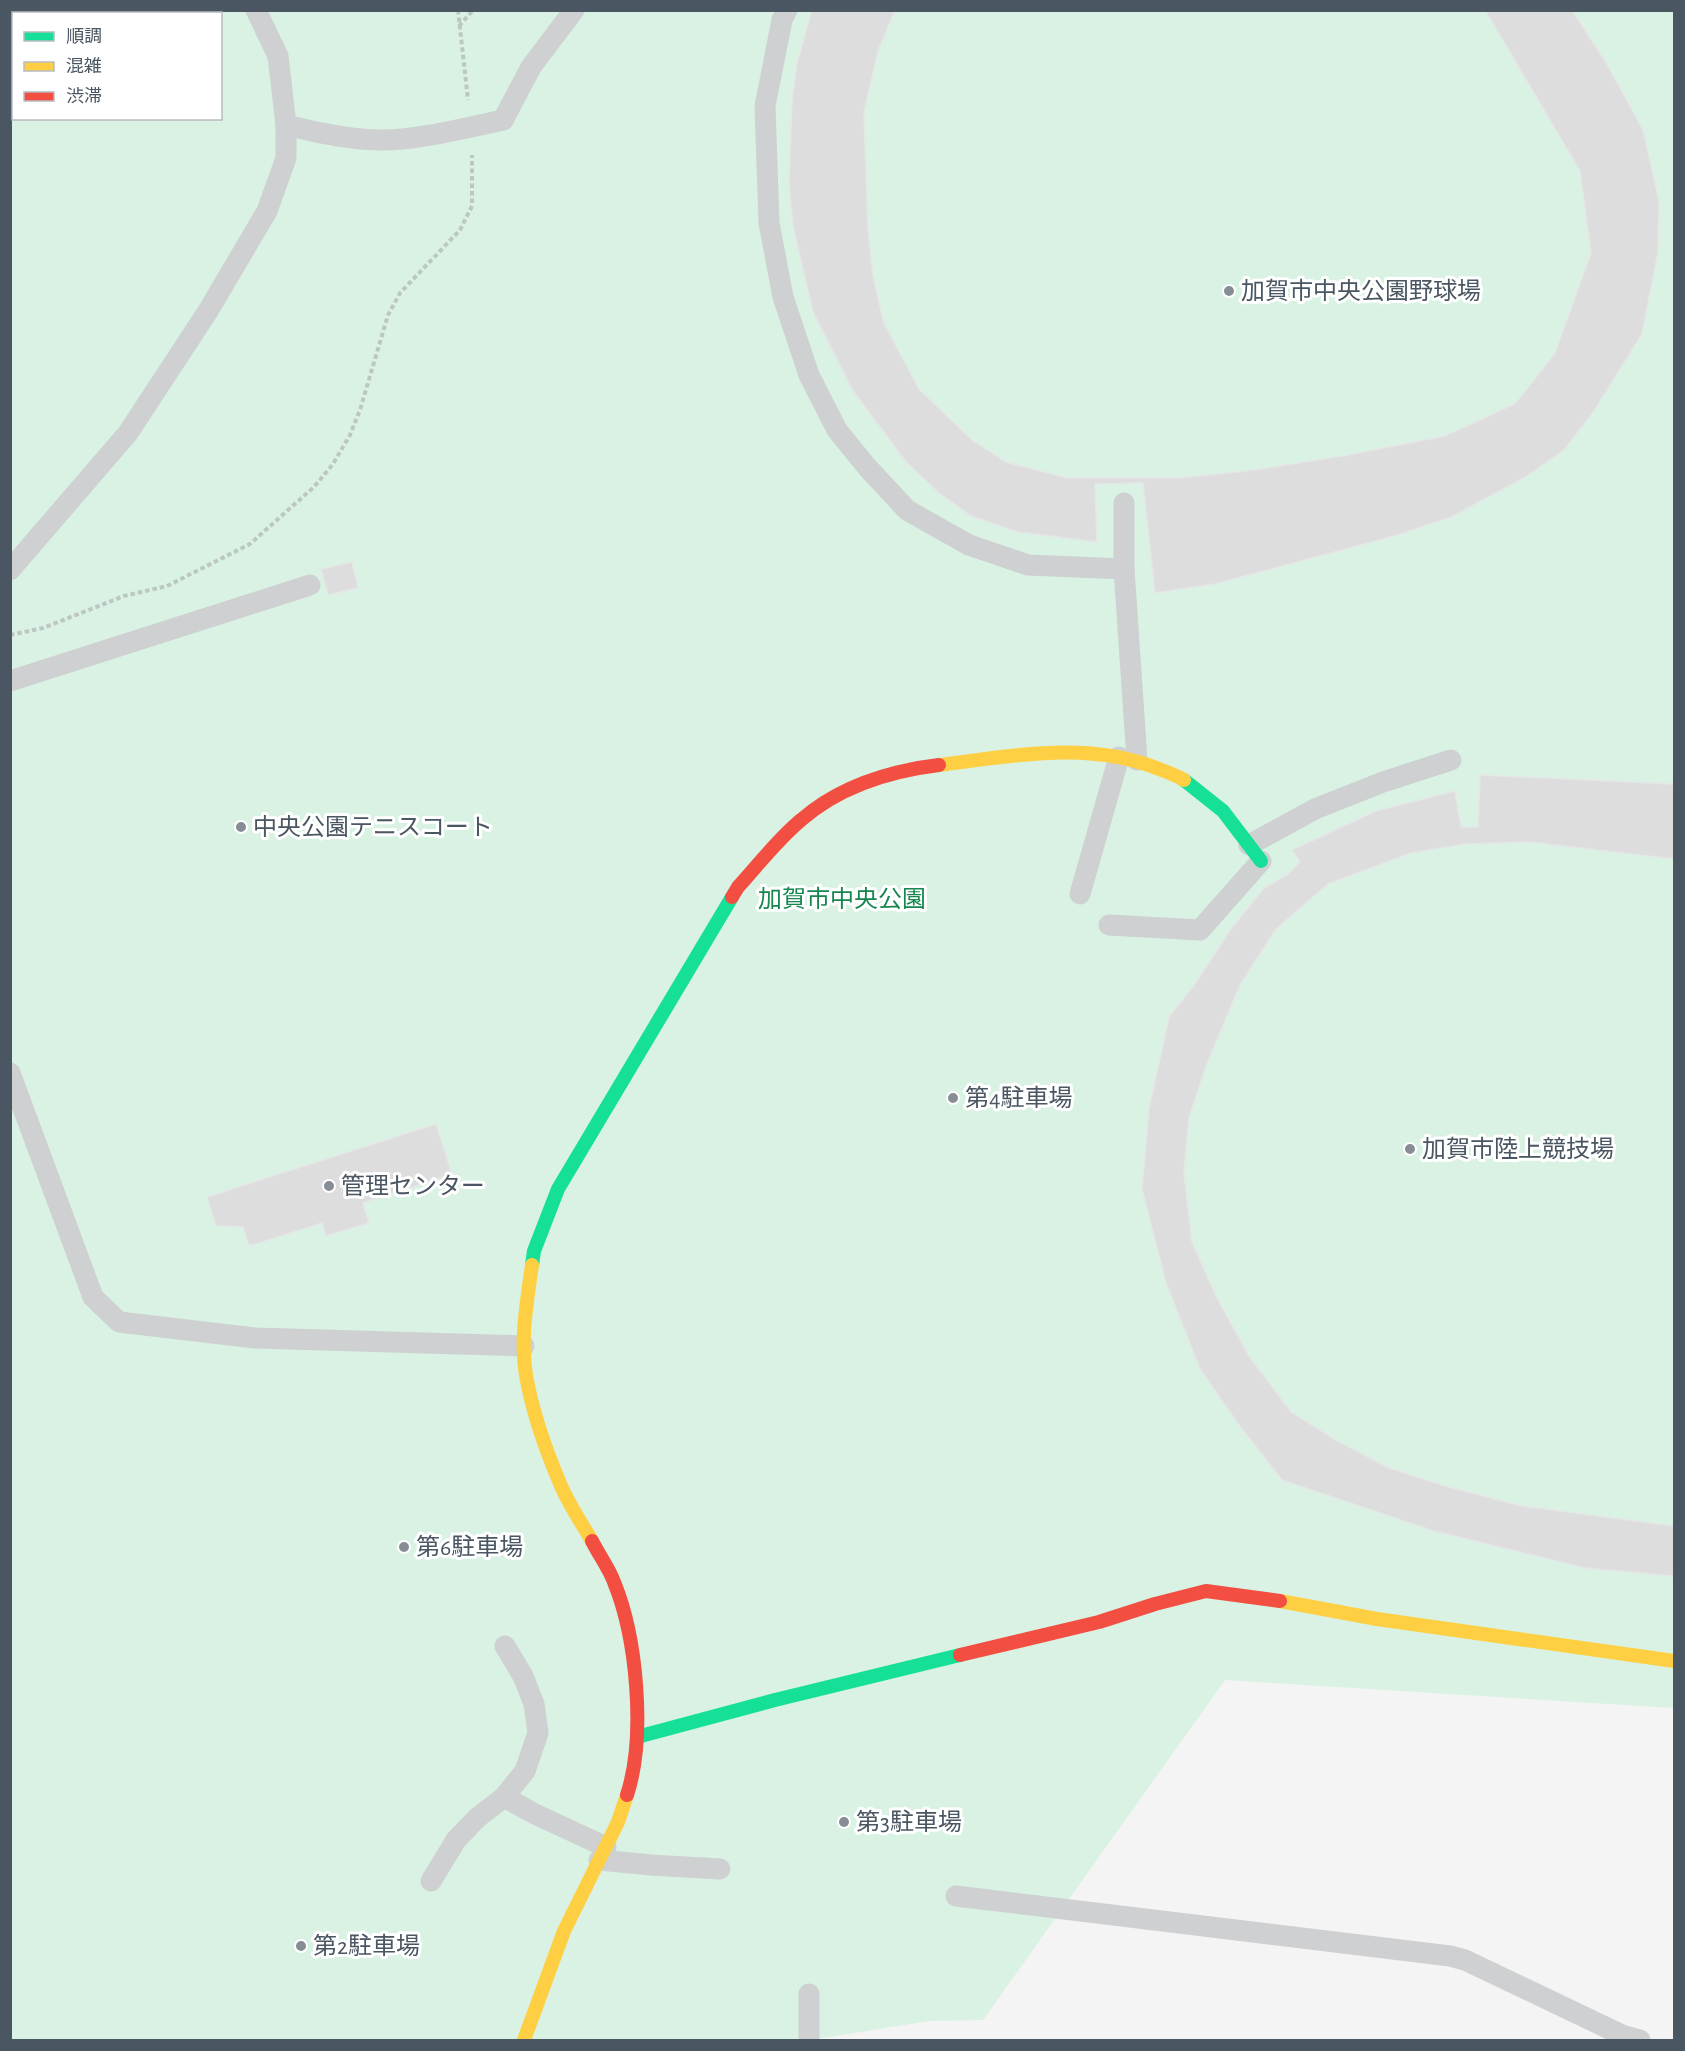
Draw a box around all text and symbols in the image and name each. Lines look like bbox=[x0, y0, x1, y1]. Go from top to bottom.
legend bbox=[12, 12, 222, 120]
text: 順調 bbox=[66, 28, 102, 46]
text: 混雑 bbox=[66, 56, 102, 76]
text: 渋滞 bbox=[66, 87, 102, 106]
place label: 加賀市中央公園野球場 bbox=[1241, 278, 1481, 304]
marker: 加賀市中央公園野球場 bbox=[1222, 284, 1236, 298]
place label: 中央公園テニスコート bbox=[253, 814, 493, 840]
marker: 中央公園テニスコート bbox=[234, 820, 248, 834]
park label: 加賀市中央公園 bbox=[758, 886, 926, 912]
place label: 第4駐車場 bbox=[965, 1085, 1073, 1111]
marker: 第4駐車場 bbox=[946, 1091, 960, 1105]
place label: 加賀市陸上競技場 bbox=[1422, 1136, 1614, 1162]
marker: 加賀市陸上競技場 bbox=[1403, 1142, 1417, 1156]
place label: 管理センター bbox=[341, 1173, 485, 1199]
marker: 管理センター bbox=[322, 1179, 336, 1193]
place label: 第6駐車場 bbox=[416, 1534, 523, 1560]
marker: 第6駐車場 bbox=[397, 1540, 411, 1554]
place label: 第3駐車場 bbox=[856, 1809, 962, 1835]
marker: 第3駐車場 bbox=[837, 1815, 851, 1829]
place label: 第2駐車場 bbox=[313, 1933, 420, 1959]
marker: 第2駐車場 bbox=[294, 1939, 308, 1953]

